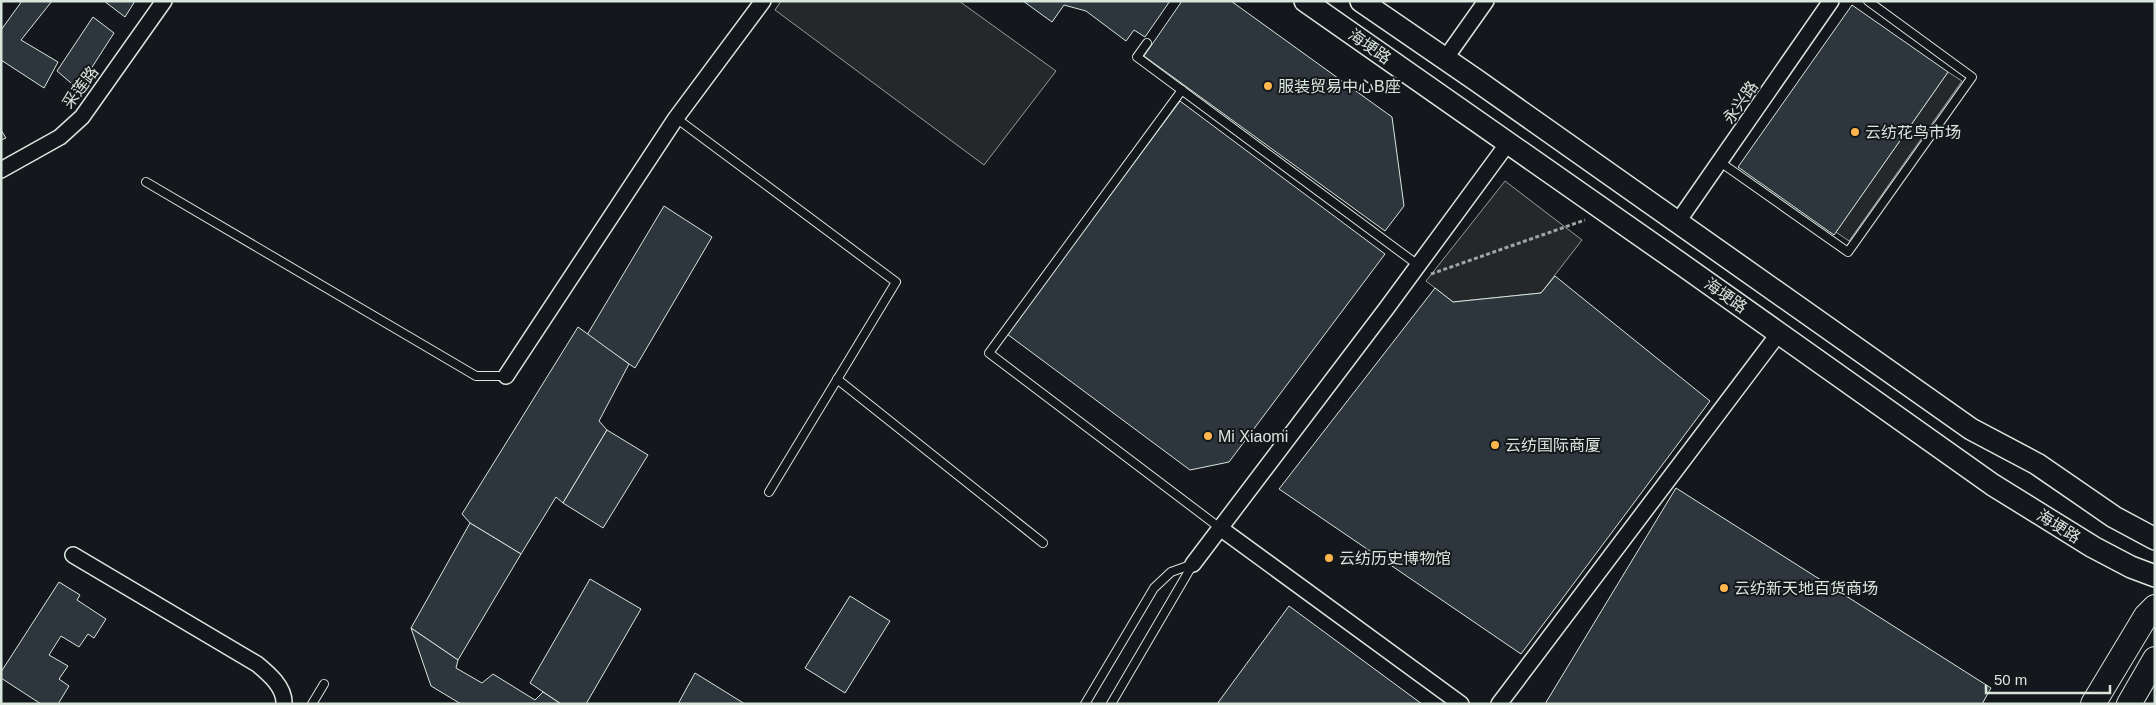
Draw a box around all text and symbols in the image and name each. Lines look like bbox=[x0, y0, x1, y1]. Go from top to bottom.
street label: 海埂路 bbox=[1345, 26, 1394, 67]
street label: 采莲路 bbox=[59, 63, 102, 112]
place label: 服装贸易中心B座 bbox=[1278, 78, 1401, 95]
street label: 永兴路 bbox=[1720, 78, 1761, 127]
marker: 服装贸易中心B座 bbox=[1262, 80, 1274, 92]
place label: 云纺花鸟市场 bbox=[1865, 124, 1961, 141]
marker: 云纺花鸟市场 bbox=[1849, 126, 1861, 138]
street label: 海埂路 bbox=[1701, 275, 1750, 316]
place label: Mi Xiaomi bbox=[1218, 428, 1288, 445]
marker: Mi Xiaomi bbox=[1202, 430, 1214, 442]
place label: 云纺国际商厦 bbox=[1505, 437, 1601, 454]
marker: 云纺国际商厦 bbox=[1489, 439, 1501, 451]
street label: 海埂路 bbox=[2034, 506, 2084, 546]
place label: 云纺历史博物馆 bbox=[1339, 550, 1451, 567]
marker: 云纺历史博物馆 bbox=[1323, 552, 1335, 564]
place label: 云纺新天地百货商场 bbox=[1734, 580, 1878, 597]
marker: 云纺新天地百货商场 bbox=[1718, 582, 1730, 594]
scale bar bbox=[1986, 662, 2110, 694]
text: 50 m bbox=[1994, 671, 2027, 688]

